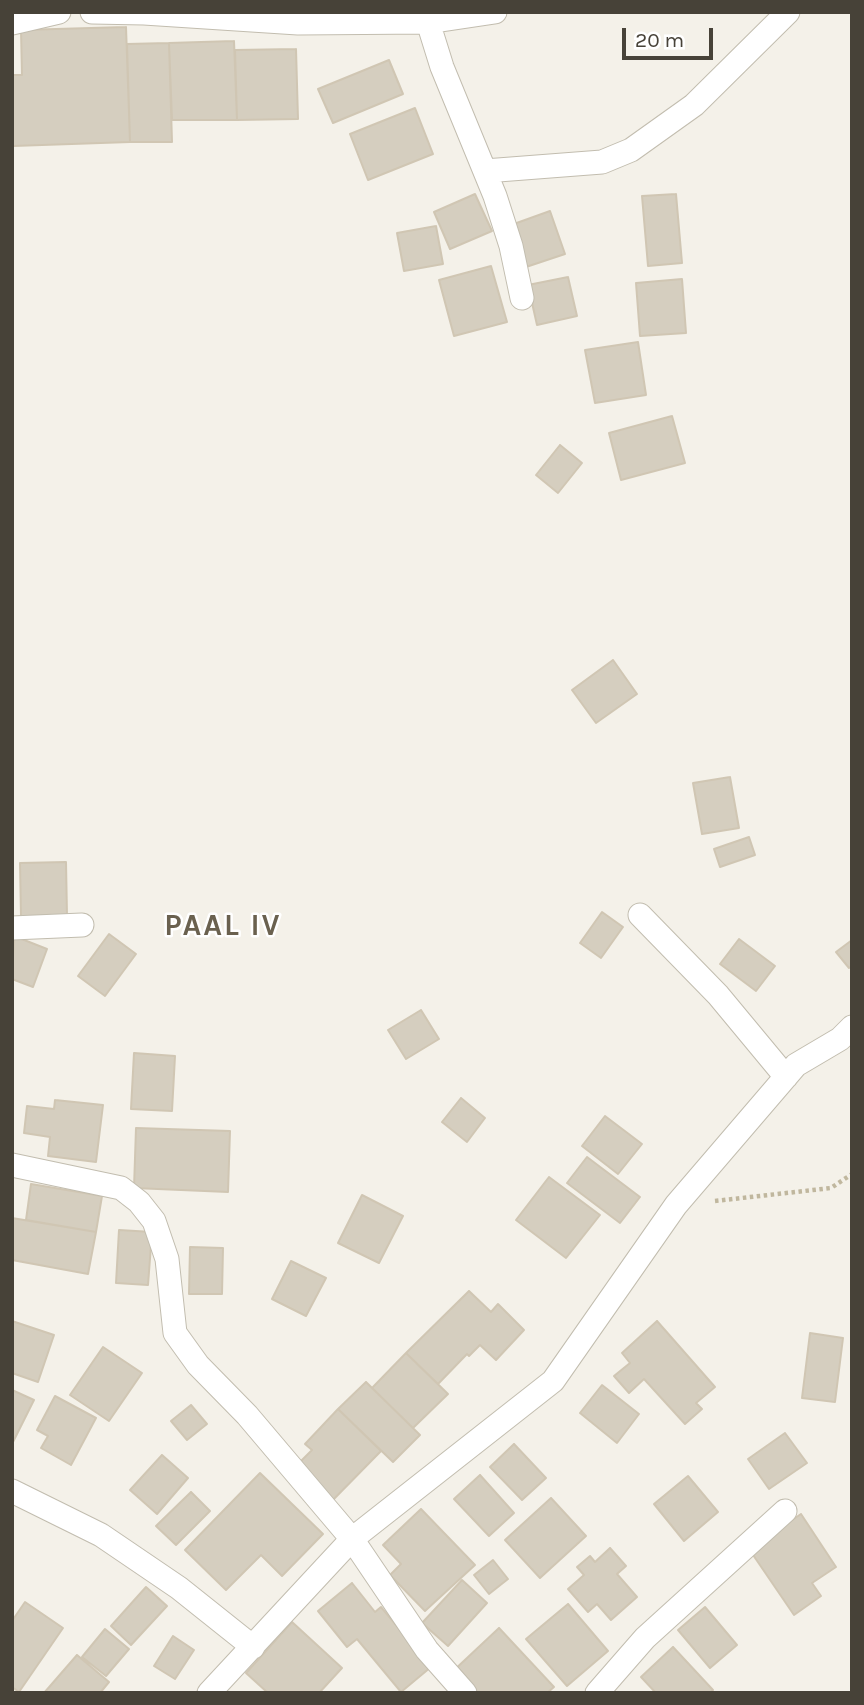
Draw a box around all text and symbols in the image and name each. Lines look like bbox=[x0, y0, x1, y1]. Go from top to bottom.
scale bar bbox=[626, 14, 717, 58]
text: 20 m bbox=[635, 28, 684, 52]
district label: PAAL IV bbox=[165, 908, 281, 944]

